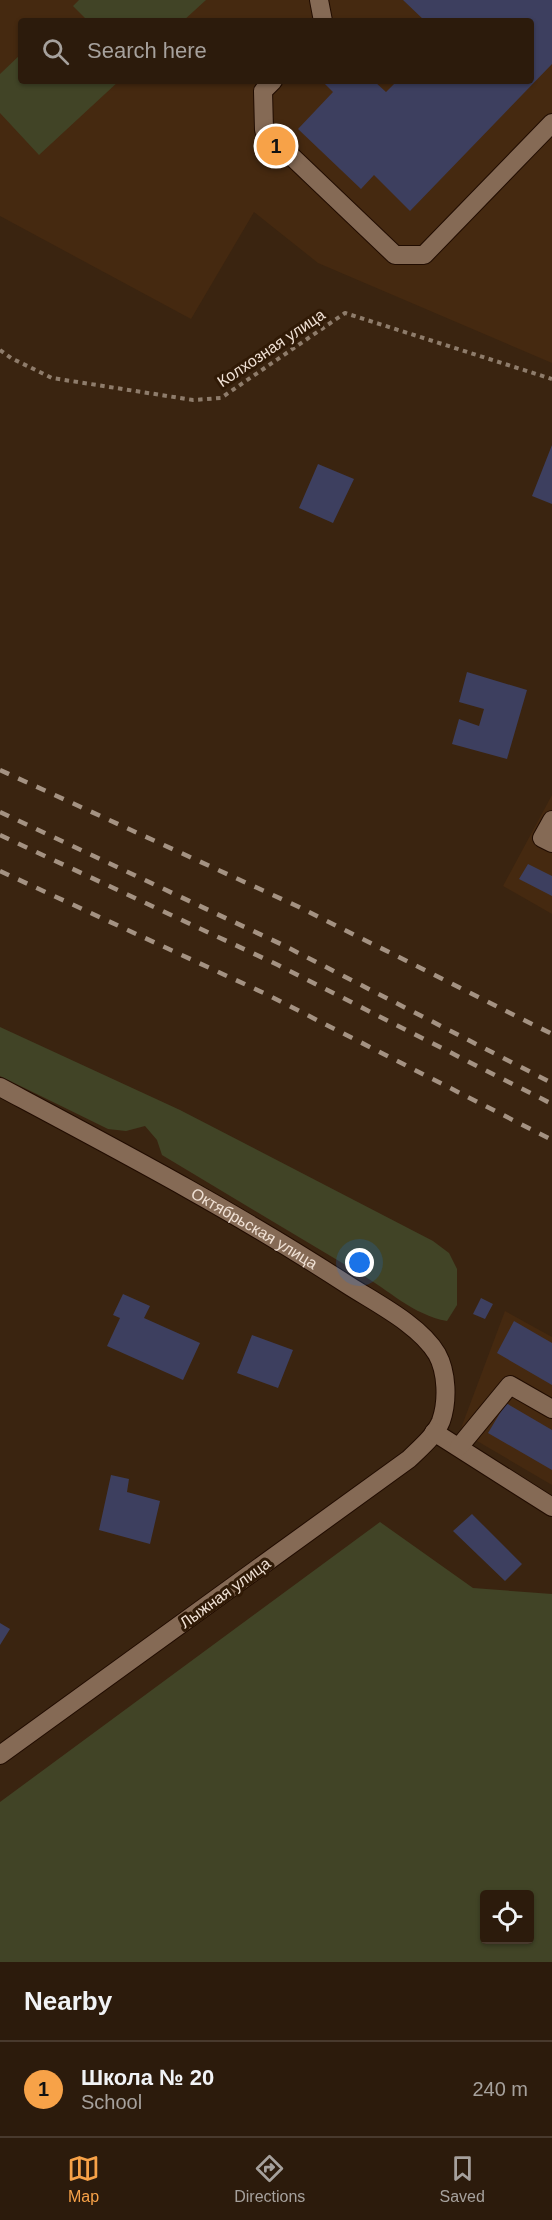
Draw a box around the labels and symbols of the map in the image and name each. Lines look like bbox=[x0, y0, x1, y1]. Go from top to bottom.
pin: 1 bbox=[256, 124, 296, 168]
street label: Колхозная улица bbox=[214, 306, 328, 390]
street label: Октябрьская улица bbox=[189, 1184, 321, 1272]
your location bbox=[345, 1248, 374, 1277]
street label: Лыжная улица bbox=[177, 1554, 274, 1631]

